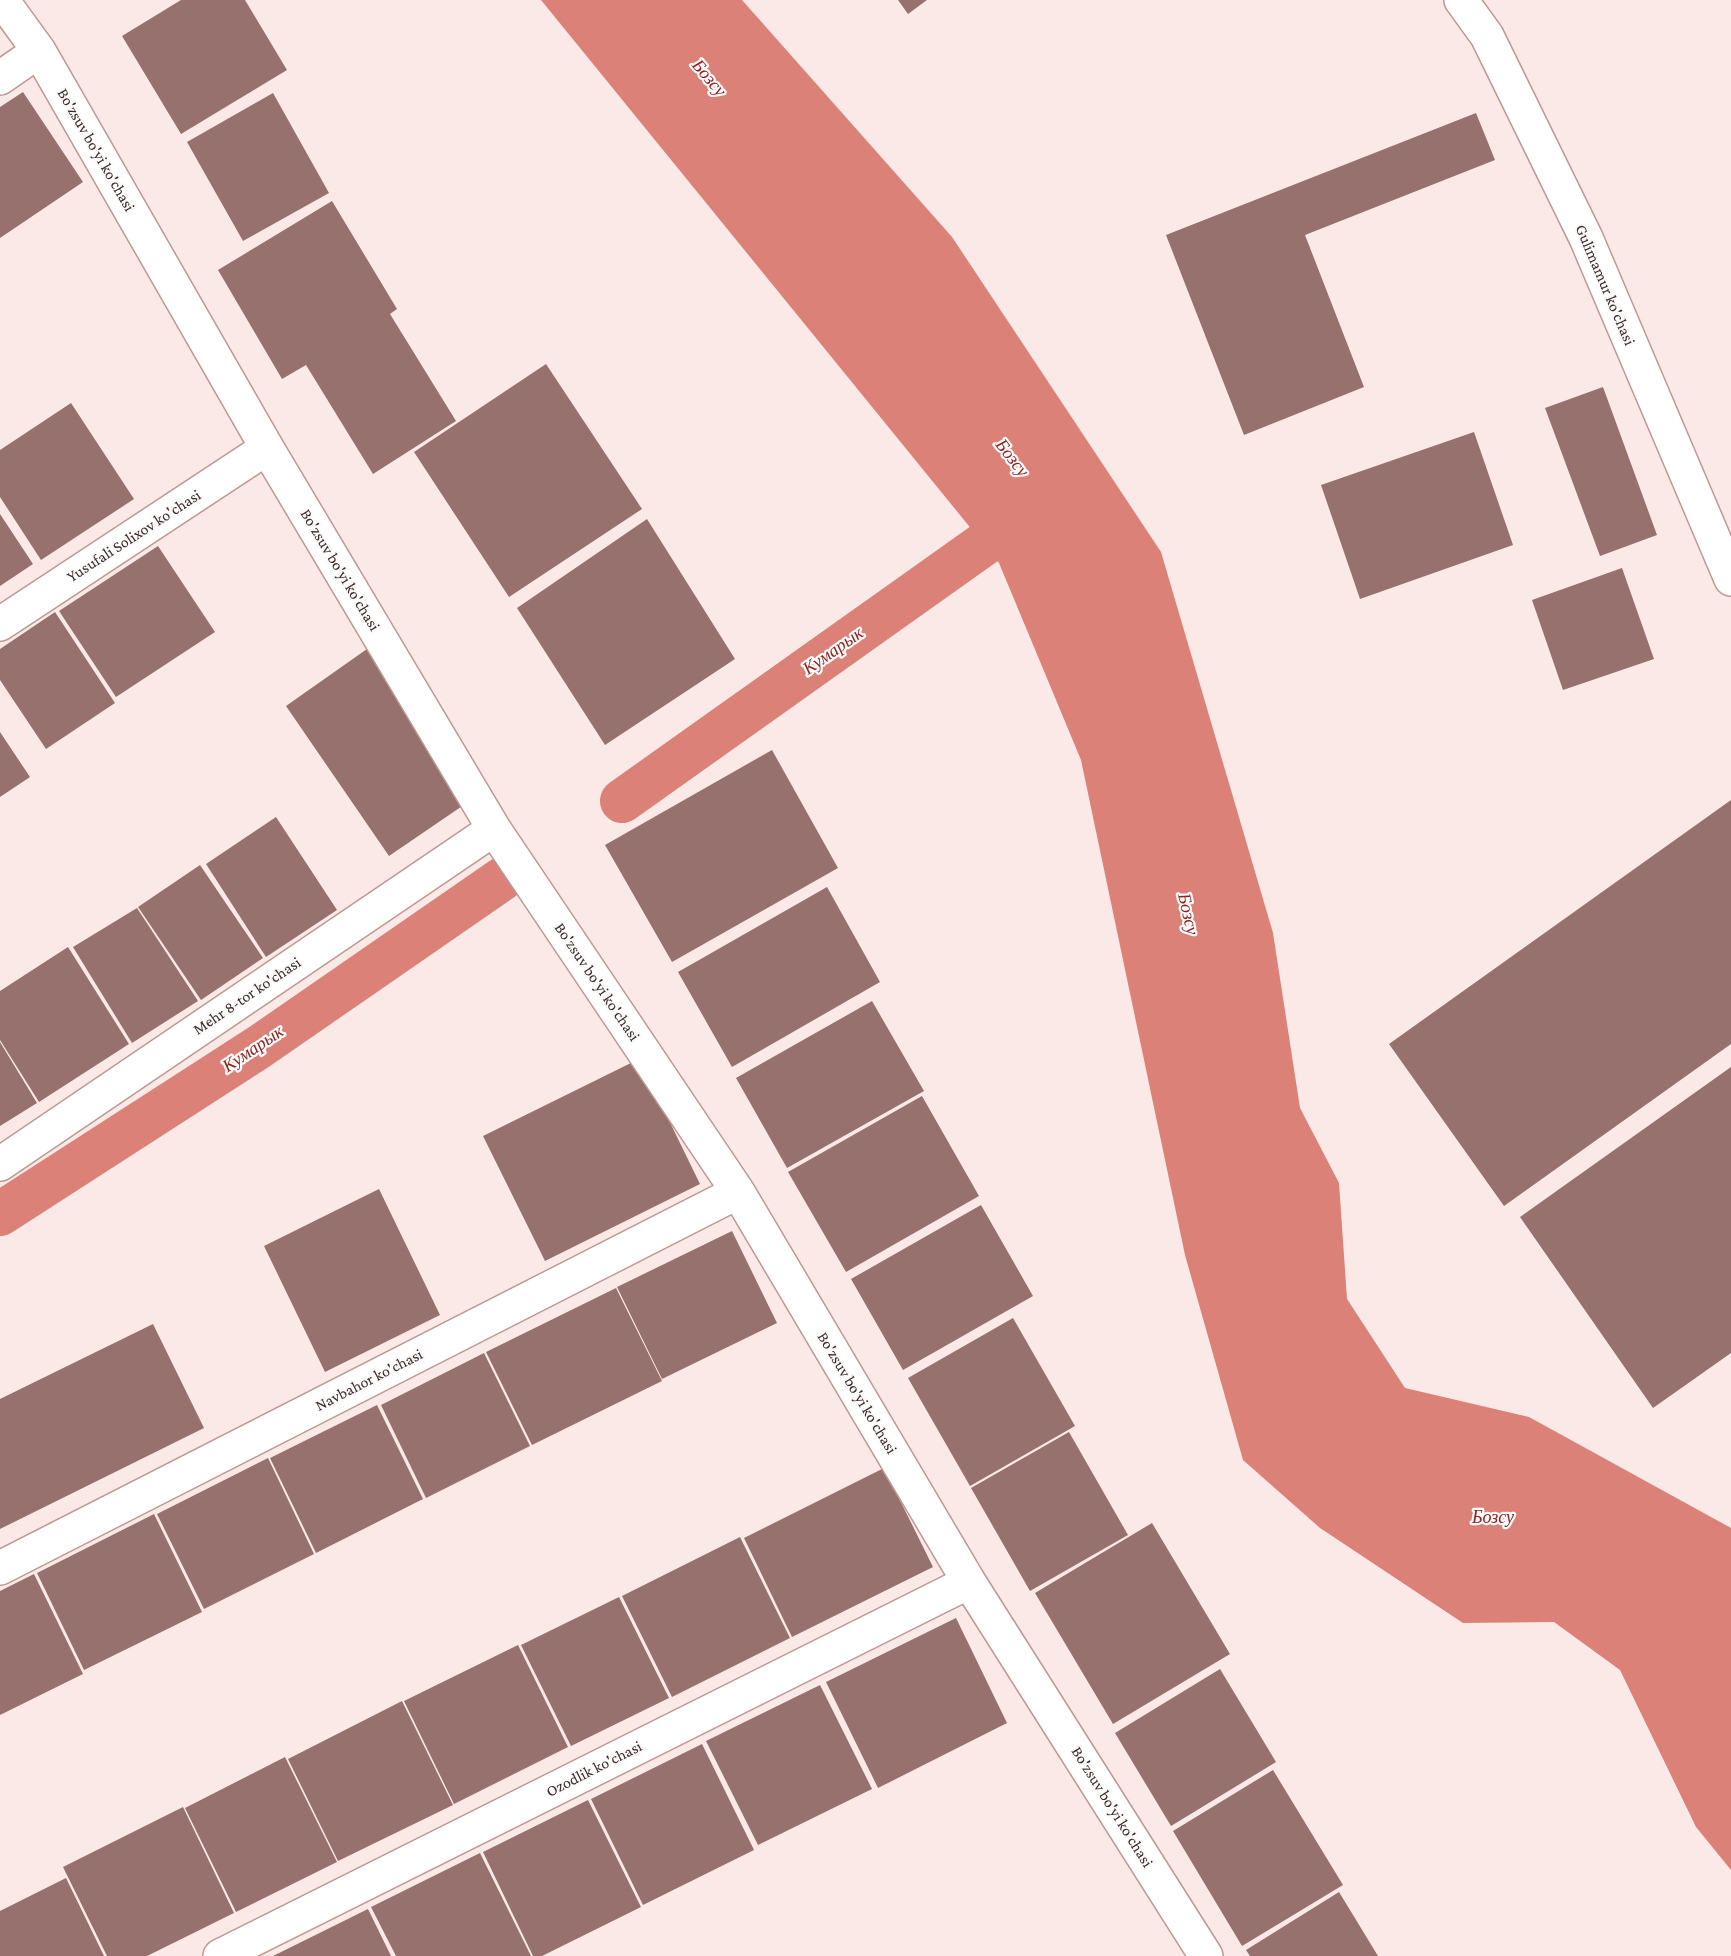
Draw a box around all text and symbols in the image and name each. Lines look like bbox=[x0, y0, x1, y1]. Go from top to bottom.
water label: Бозсу bbox=[687, 55, 731, 101]
street label: Bo'zsuv bo'yi ko'chasi bbox=[53, 85, 139, 215]
street label: Gulimamur ko'chasi bbox=[1571, 222, 1639, 348]
water label: Бозсу bbox=[991, 435, 1033, 481]
street label: Yusufali Solixov ko'chasi bbox=[63, 485, 205, 587]
street label: Bo'zsuv bo'yi ko'chasi bbox=[296, 506, 384, 634]
water label: Кумарык bbox=[799, 622, 867, 680]
water label: Бозсу bbox=[1173, 891, 1203, 937]
street label: Bo'zsuv bo'yi ko'chasi bbox=[550, 919, 644, 1045]
street label: Mehr 8-tor ko'chasi bbox=[189, 953, 305, 1039]
water label: Кумарык bbox=[218, 1021, 288, 1077]
street label: Bo'zsuv bo'yi ko'chasi bbox=[813, 1329, 901, 1457]
street label: Navbahor ko'chasi bbox=[312, 1345, 426, 1415]
water label: Бозсу bbox=[1472, 1506, 1514, 1528]
street label: Ozodlik ko'chasi bbox=[543, 1737, 645, 1801]
street label: Bo'zsuv bo'yi ko'chasi bbox=[1067, 1743, 1157, 1871]

